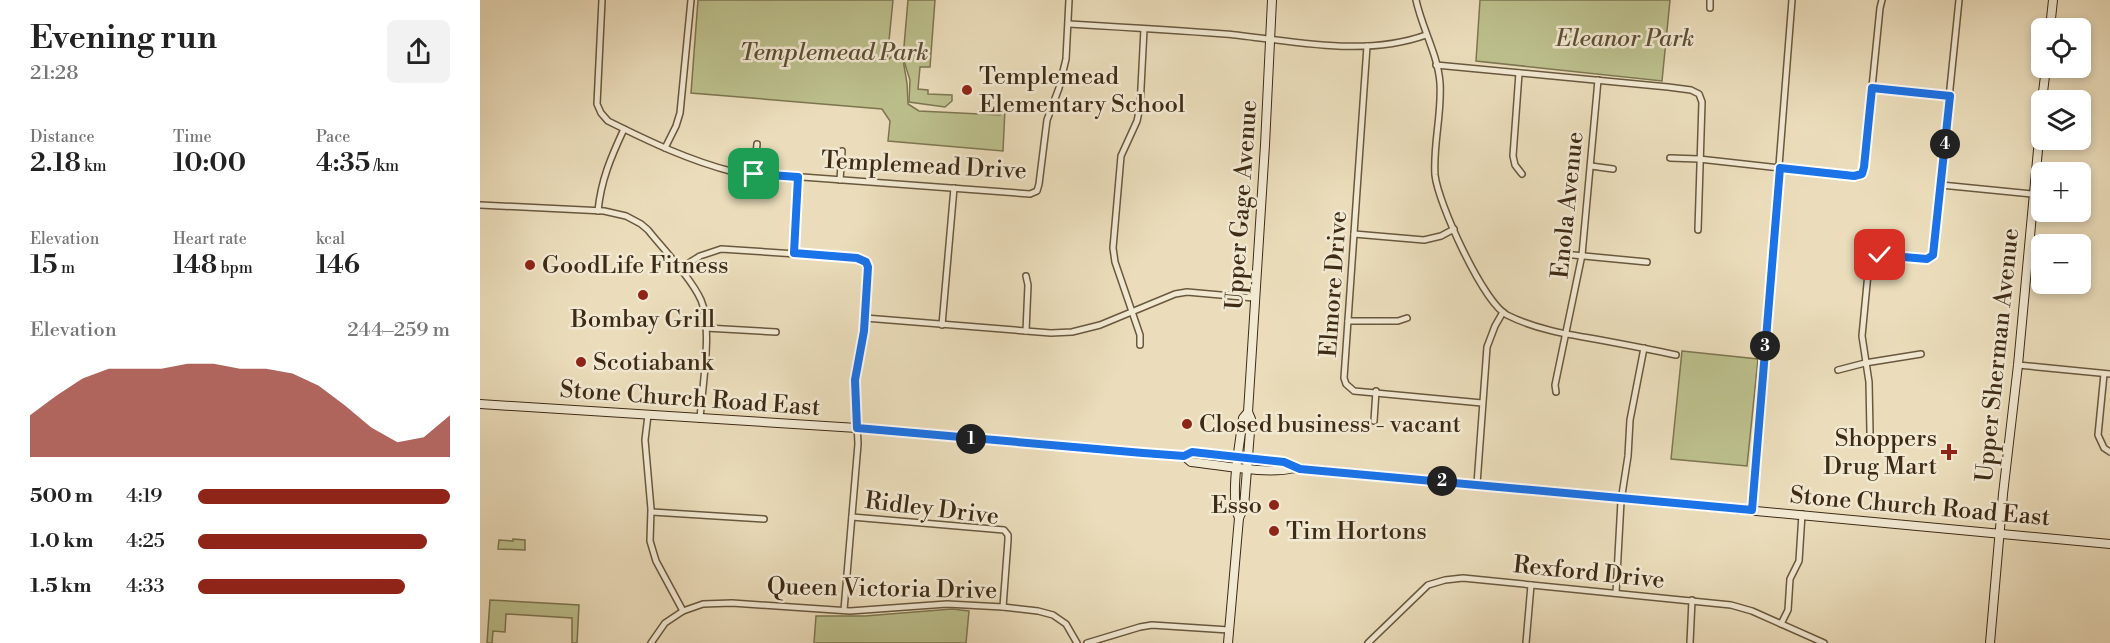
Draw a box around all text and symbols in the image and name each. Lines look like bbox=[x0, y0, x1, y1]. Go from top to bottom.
text: Evening run bbox=[30, 18, 217, 59]
map controls bbox=[2031, 18, 2091, 294]
button: locate bbox=[2031, 18, 2091, 78]
button: share bbox=[387, 20, 450, 83]
park label: Eleanor Park bbox=[1555, 24, 1694, 54]
park label: Templemead Park bbox=[740, 38, 929, 68]
text: 21:28 bbox=[30, 61, 78, 86]
place label: Templemead Elementary School bbox=[979, 62, 1185, 120]
marker: Templemead Elementary School bbox=[960, 83, 974, 97]
button: layers bbox=[2031, 90, 2091, 150]
street label: Upper Gage Avenue bbox=[1220, 99, 1264, 311]
text: Distance bbox=[30, 127, 95, 147]
text: Time bbox=[173, 127, 212, 147]
text: Pace bbox=[316, 127, 350, 147]
pin: 4 bbox=[1930, 129, 1960, 159]
street label: Enola Avenue bbox=[1545, 130, 1591, 280]
text: 4 bbox=[1940, 134, 1950, 154]
street label: Templemead Drive bbox=[820, 146, 1028, 186]
text: 2.18 bbox=[30, 147, 81, 179]
text: 10:00 bbox=[173, 147, 246, 179]
text: 4:35 bbox=[316, 147, 370, 179]
pin bbox=[728, 148, 779, 199]
text: km bbox=[81, 156, 106, 176]
text: /km bbox=[370, 156, 399, 176]
icon: arrive bbox=[737, 157, 770, 190]
button: + bbox=[2031, 162, 2091, 222]
street label: Elmore Drive bbox=[1314, 210, 1354, 358]
street label: Upper Sherman Avenue bbox=[1970, 227, 2026, 484]
text: Elevation bbox=[30, 229, 99, 249]
text: Heart rate bbox=[173, 229, 247, 249]
text: kcal bbox=[316, 229, 345, 249]
pin bbox=[1854, 229, 1905, 280]
button: − bbox=[2031, 234, 2091, 294]
icon: check bbox=[1863, 238, 1896, 271]
text: 15 bbox=[30, 249, 58, 281]
text: 148 bbox=[173, 249, 217, 281]
text: 146 bbox=[316, 249, 360, 281]
place label: GoodLife Fitness bbox=[542, 251, 728, 281]
text: m bbox=[58, 258, 75, 278]
text: bpm bbox=[217, 258, 253, 278]
marker: GoodLife Fitness bbox=[523, 258, 537, 272]
marker: Bombay Grill bbox=[636, 288, 650, 302]
place label: Bombay Grill bbox=[570, 305, 715, 335]
text: Elevation bbox=[30, 318, 117, 343]
text: 244–259 m bbox=[347, 318, 450, 343]
pin: 3 bbox=[1750, 331, 1780, 361]
text: 3 bbox=[1760, 336, 1770, 356]
place label: Scotiabank bbox=[593, 348, 715, 378]
marker: Scotiabank bbox=[574, 355, 588, 369]
street label: Stone Church Road East bbox=[559, 375, 822, 423]
place label: Closed business - vacant bbox=[1199, 410, 1461, 440]
marker: Closed business - vacant bbox=[1180, 417, 1194, 431]
pin: 1 bbox=[956, 424, 986, 454]
place label: Shoppers Drug Mart bbox=[1823, 424, 1938, 482]
text: 1 bbox=[967, 429, 975, 449]
marker: Shoppers Drug Mart bbox=[1942, 445, 1956, 459]
pin: 2 bbox=[1427, 466, 1457, 496]
text: 2 bbox=[1437, 471, 1447, 491]
street label: Stone Church Road East bbox=[1789, 481, 2052, 533]
text: 500 m bbox=[30, 484, 93, 509]
text: 4:19 bbox=[126, 484, 162, 509]
street label: Ridley Drive bbox=[863, 486, 1001, 532]
place label: Esso bbox=[1211, 491, 1262, 521]
marker: Esso bbox=[1267, 498, 1281, 512]
place label: Tim Hortons bbox=[1286, 517, 1427, 547]
marker: Tim Hortons bbox=[1267, 524, 1281, 538]
text: 1.0 km bbox=[30, 529, 94, 554]
text: 4:25 bbox=[126, 529, 165, 554]
street label: Rexford Drive bbox=[1512, 550, 1666, 596]
street label: Queen Victoria Drive bbox=[767, 572, 997, 606]
text: 1.5 km bbox=[30, 574, 91, 599]
text: 4:33 bbox=[126, 574, 165, 599]

